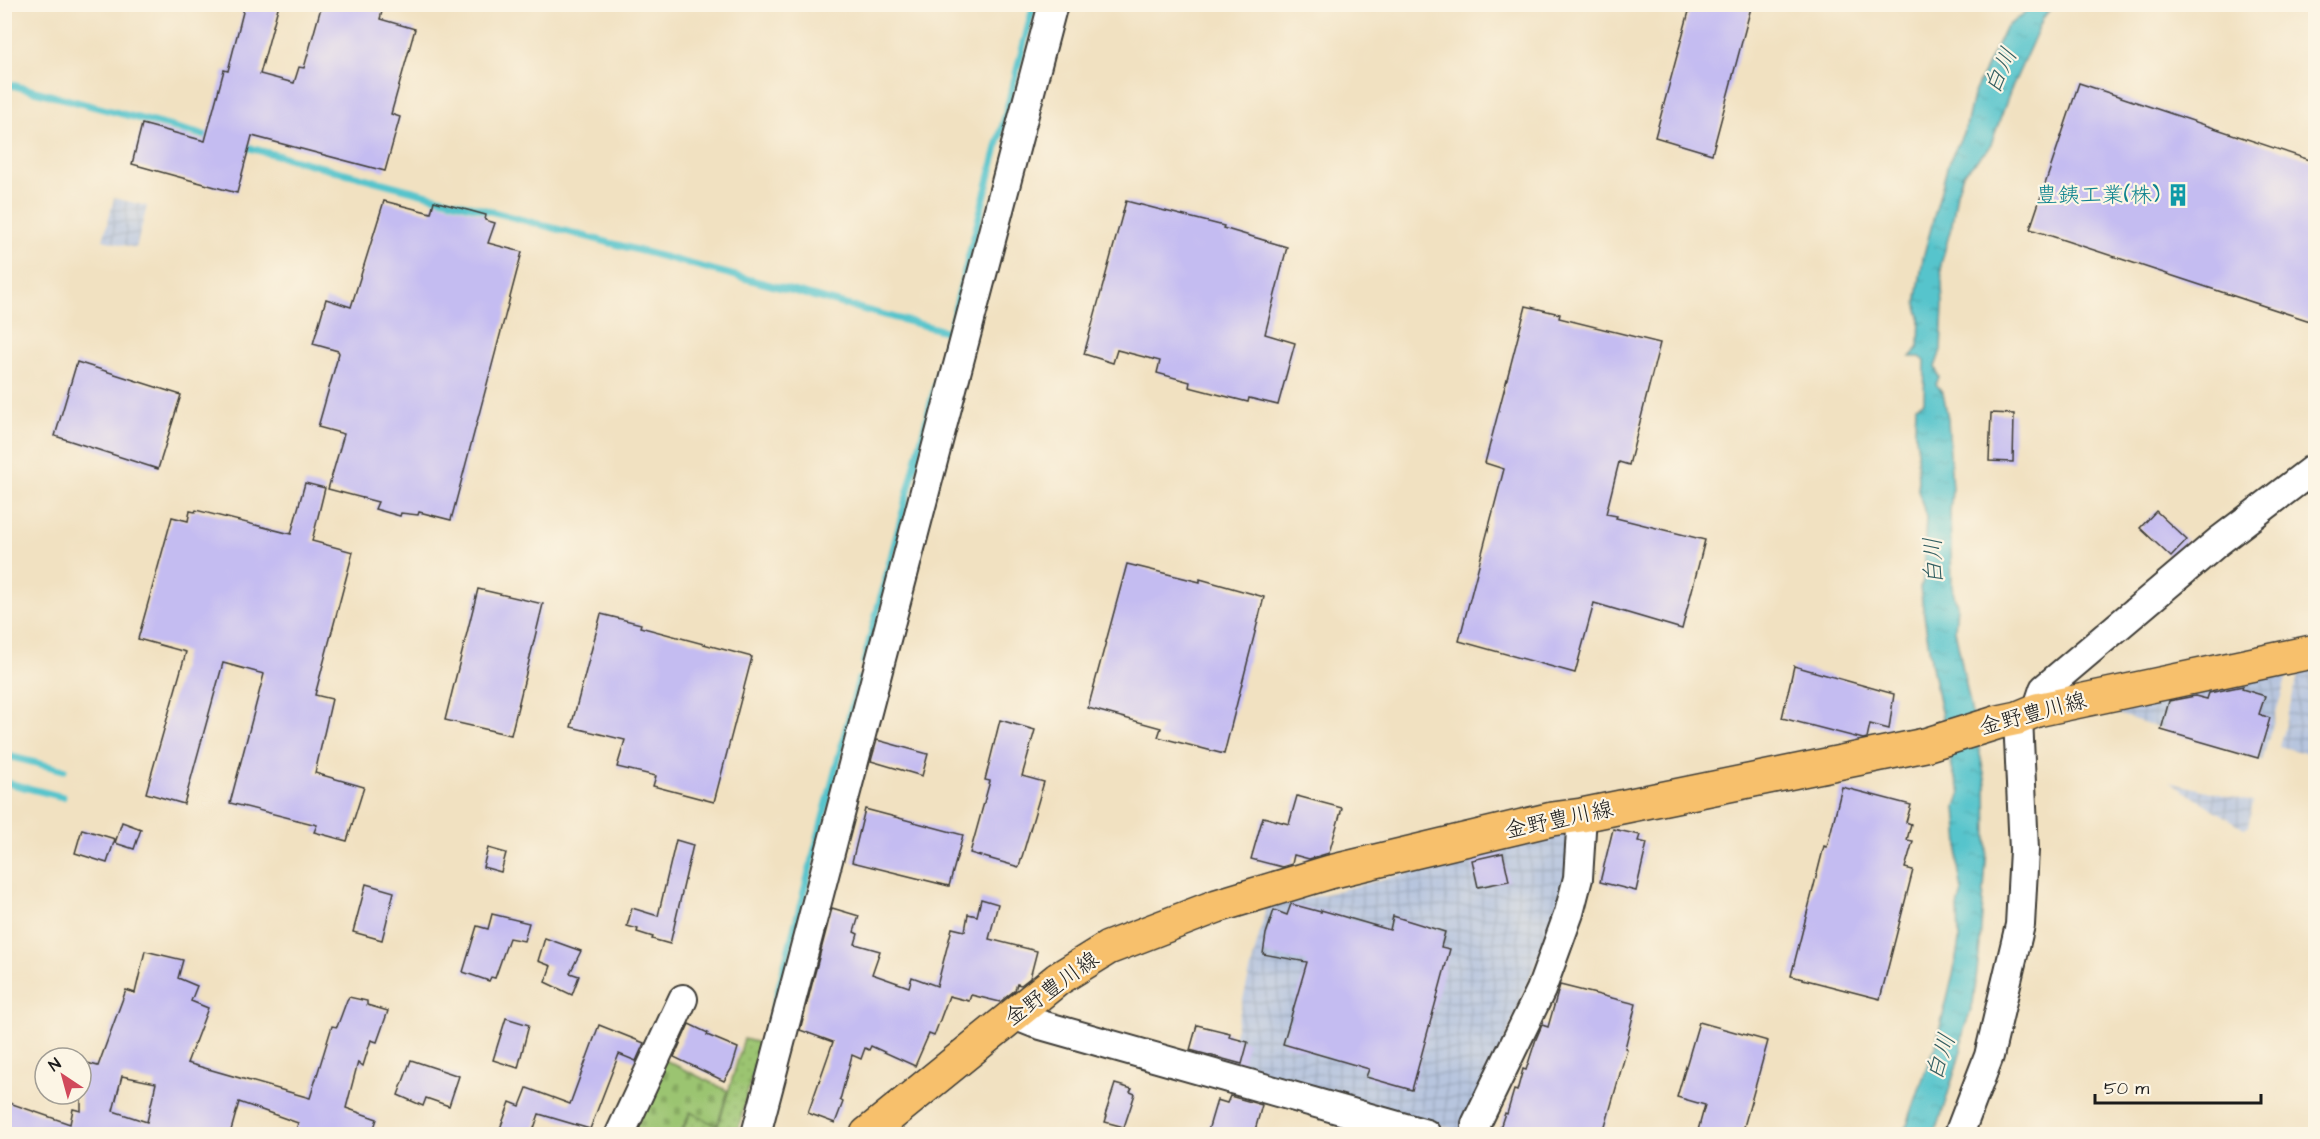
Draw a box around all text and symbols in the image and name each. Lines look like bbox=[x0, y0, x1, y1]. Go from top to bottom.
water label: 白川 bbox=[1975, 42, 2027, 100]
place label: 豊銕工業(株) bbox=[2036, 180, 2160, 211]
building icon: 豊銕工業(株) bbox=[2165, 182, 2191, 208]
water label: 白川 bbox=[1916, 536, 1952, 586]
street label: 金野豊川線 bbox=[1976, 685, 2090, 743]
street label: 金野豊川線 bbox=[1502, 793, 1616, 847]
street label: 金野豊川線 bbox=[998, 944, 1106, 1034]
water label: 白川 bbox=[1917, 1029, 1965, 1085]
north arrow bbox=[33, 1046, 93, 1106]
text: N bbox=[44, 1053, 65, 1077]
scale bar bbox=[2095, 1067, 2262, 1105]
text: 50 m bbox=[2104, 1076, 2149, 1101]

